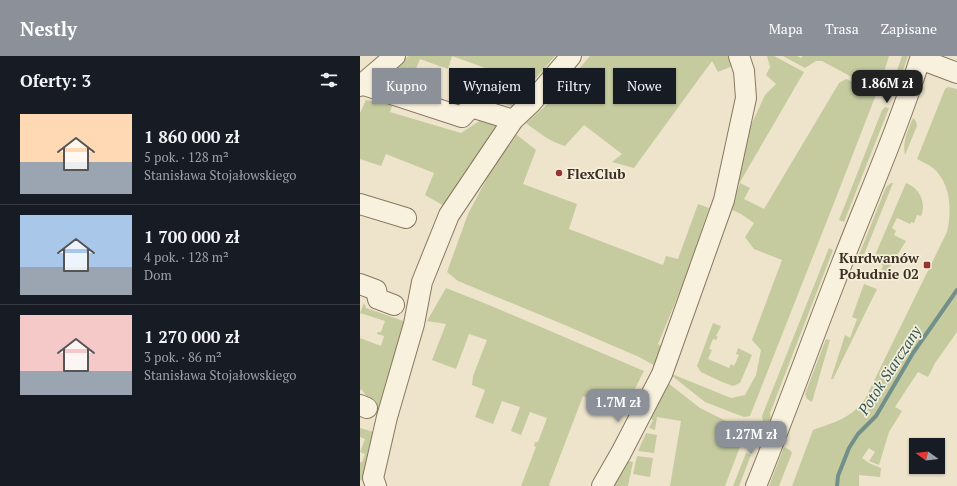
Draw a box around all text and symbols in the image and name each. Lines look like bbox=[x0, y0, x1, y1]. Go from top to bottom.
text: Nestly bbox=[20, 16, 77, 41]
text: Mapa bbox=[769, 19, 803, 38]
text: Trasa bbox=[825, 19, 859, 38]
text: Zapisane bbox=[881, 19, 937, 38]
chip: Kupno bbox=[372, 68, 441, 104]
chip: Wynajem bbox=[449, 68, 535, 104]
chip: Filtry bbox=[543, 68, 605, 104]
chip: Nowe bbox=[613, 68, 676, 104]
text: Oferty: 3 bbox=[20, 69, 91, 92]
icon: filters bbox=[318, 69, 340, 91]
pin: 1.86M zł bbox=[846, 70, 928, 104]
text: 1.86M zł bbox=[861, 74, 913, 92]
text: 1 860 000 zł bbox=[144, 125, 240, 148]
icon: home bbox=[52, 130, 100, 178]
text: 5 pok. · 128 m² bbox=[144, 148, 229, 166]
place label: FlexClub bbox=[567, 164, 626, 183]
text: Stanisława Stojałowskiego bbox=[144, 166, 296, 184]
marker: FlexClub bbox=[554, 168, 564, 178]
text: 1 700 000 zł bbox=[144, 225, 240, 248]
icon: home bbox=[52, 231, 100, 279]
text: 4 pok. · 128 m² bbox=[144, 248, 229, 266]
place label: Kurdwanów Południe 02 bbox=[839, 248, 920, 283]
marker: Kurdwanów Południe 02 bbox=[922, 260, 932, 270]
text: Dom bbox=[144, 266, 172, 284]
water label: Potok Siarczany bbox=[852, 321, 926, 419]
text: 1 270 000 zł bbox=[144, 325, 240, 348]
icon: home bbox=[52, 331, 100, 379]
text: 3 pok. · 86 m² bbox=[144, 348, 222, 366]
text: Stanisława Stojałowskiego bbox=[144, 366, 296, 384]
pin: 1.7M zł bbox=[581, 389, 655, 423]
text: 1.7M zł bbox=[595, 393, 641, 411]
pin: 1.27M zł bbox=[710, 421, 792, 455]
text: 1.27M zł bbox=[725, 425, 777, 443]
north arrow bbox=[909, 438, 945, 474]
map controls bbox=[909, 438, 945, 474]

